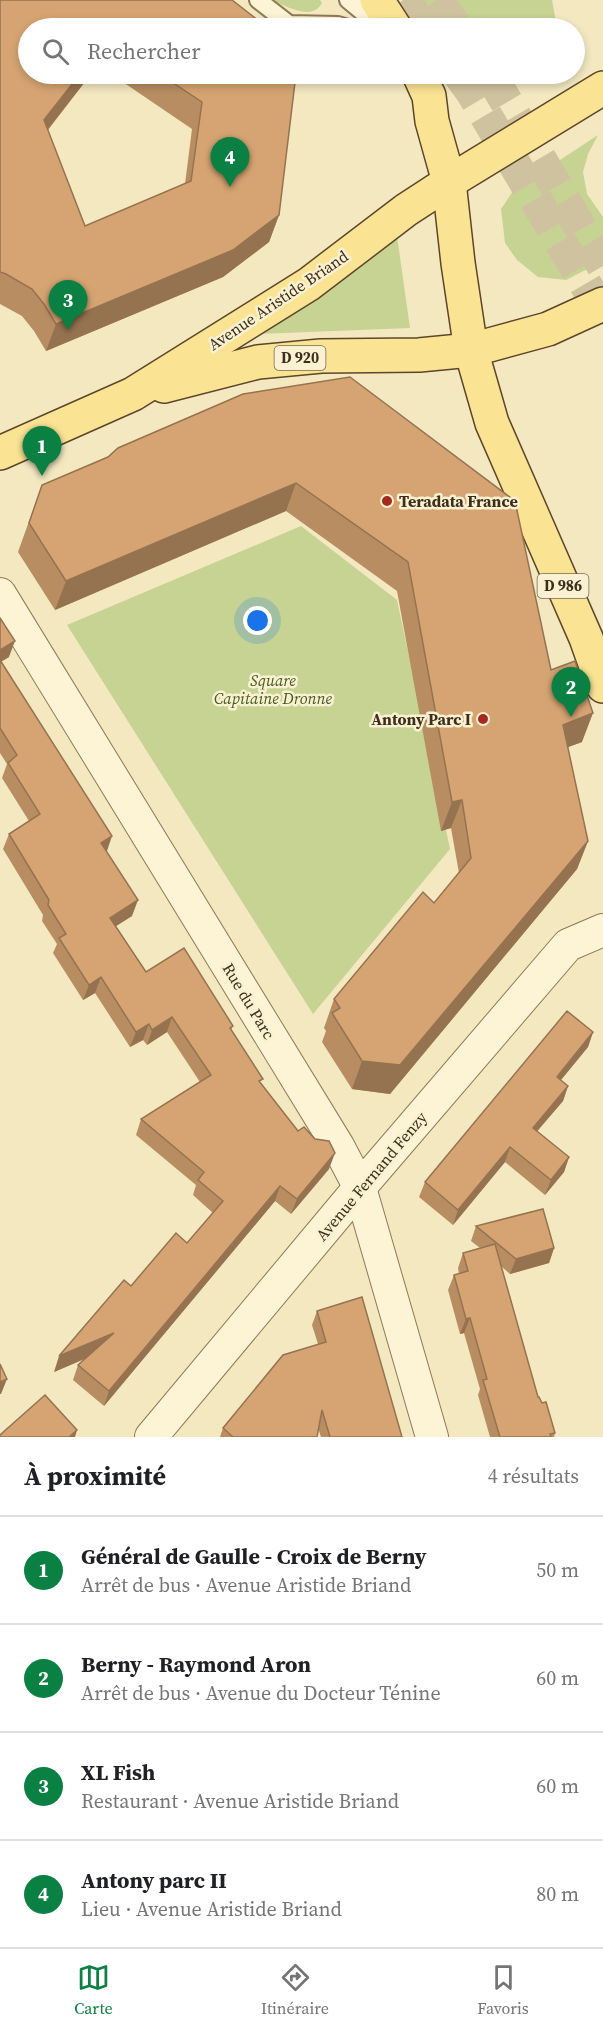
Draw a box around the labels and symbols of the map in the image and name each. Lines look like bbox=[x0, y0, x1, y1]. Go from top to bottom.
pin: 4 bbox=[210, 138, 250, 187]
street label: Avenue Aristide Briand bbox=[204, 245, 352, 355]
pin: 3 bbox=[48, 280, 88, 330]
road number: D 920 bbox=[274, 346, 326, 370]
pin: 1 bbox=[22, 426, 62, 476]
place label: Teradata France bbox=[399, 490, 518, 512]
marker: Teradata France bbox=[380, 494, 394, 508]
road number: D 986 bbox=[538, 574, 588, 598]
your location bbox=[243, 606, 272, 635]
pin: 2 bbox=[552, 668, 590, 717]
park label: Square Capitaine Dronne bbox=[214, 669, 333, 709]
place label: Antony Parc I bbox=[371, 708, 471, 730]
marker: Antony Parc I bbox=[476, 712, 490, 726]
street label: Rue du Parc bbox=[218, 959, 280, 1043]
street label: Avenue Fernand Fenzy bbox=[311, 1106, 432, 1245]

